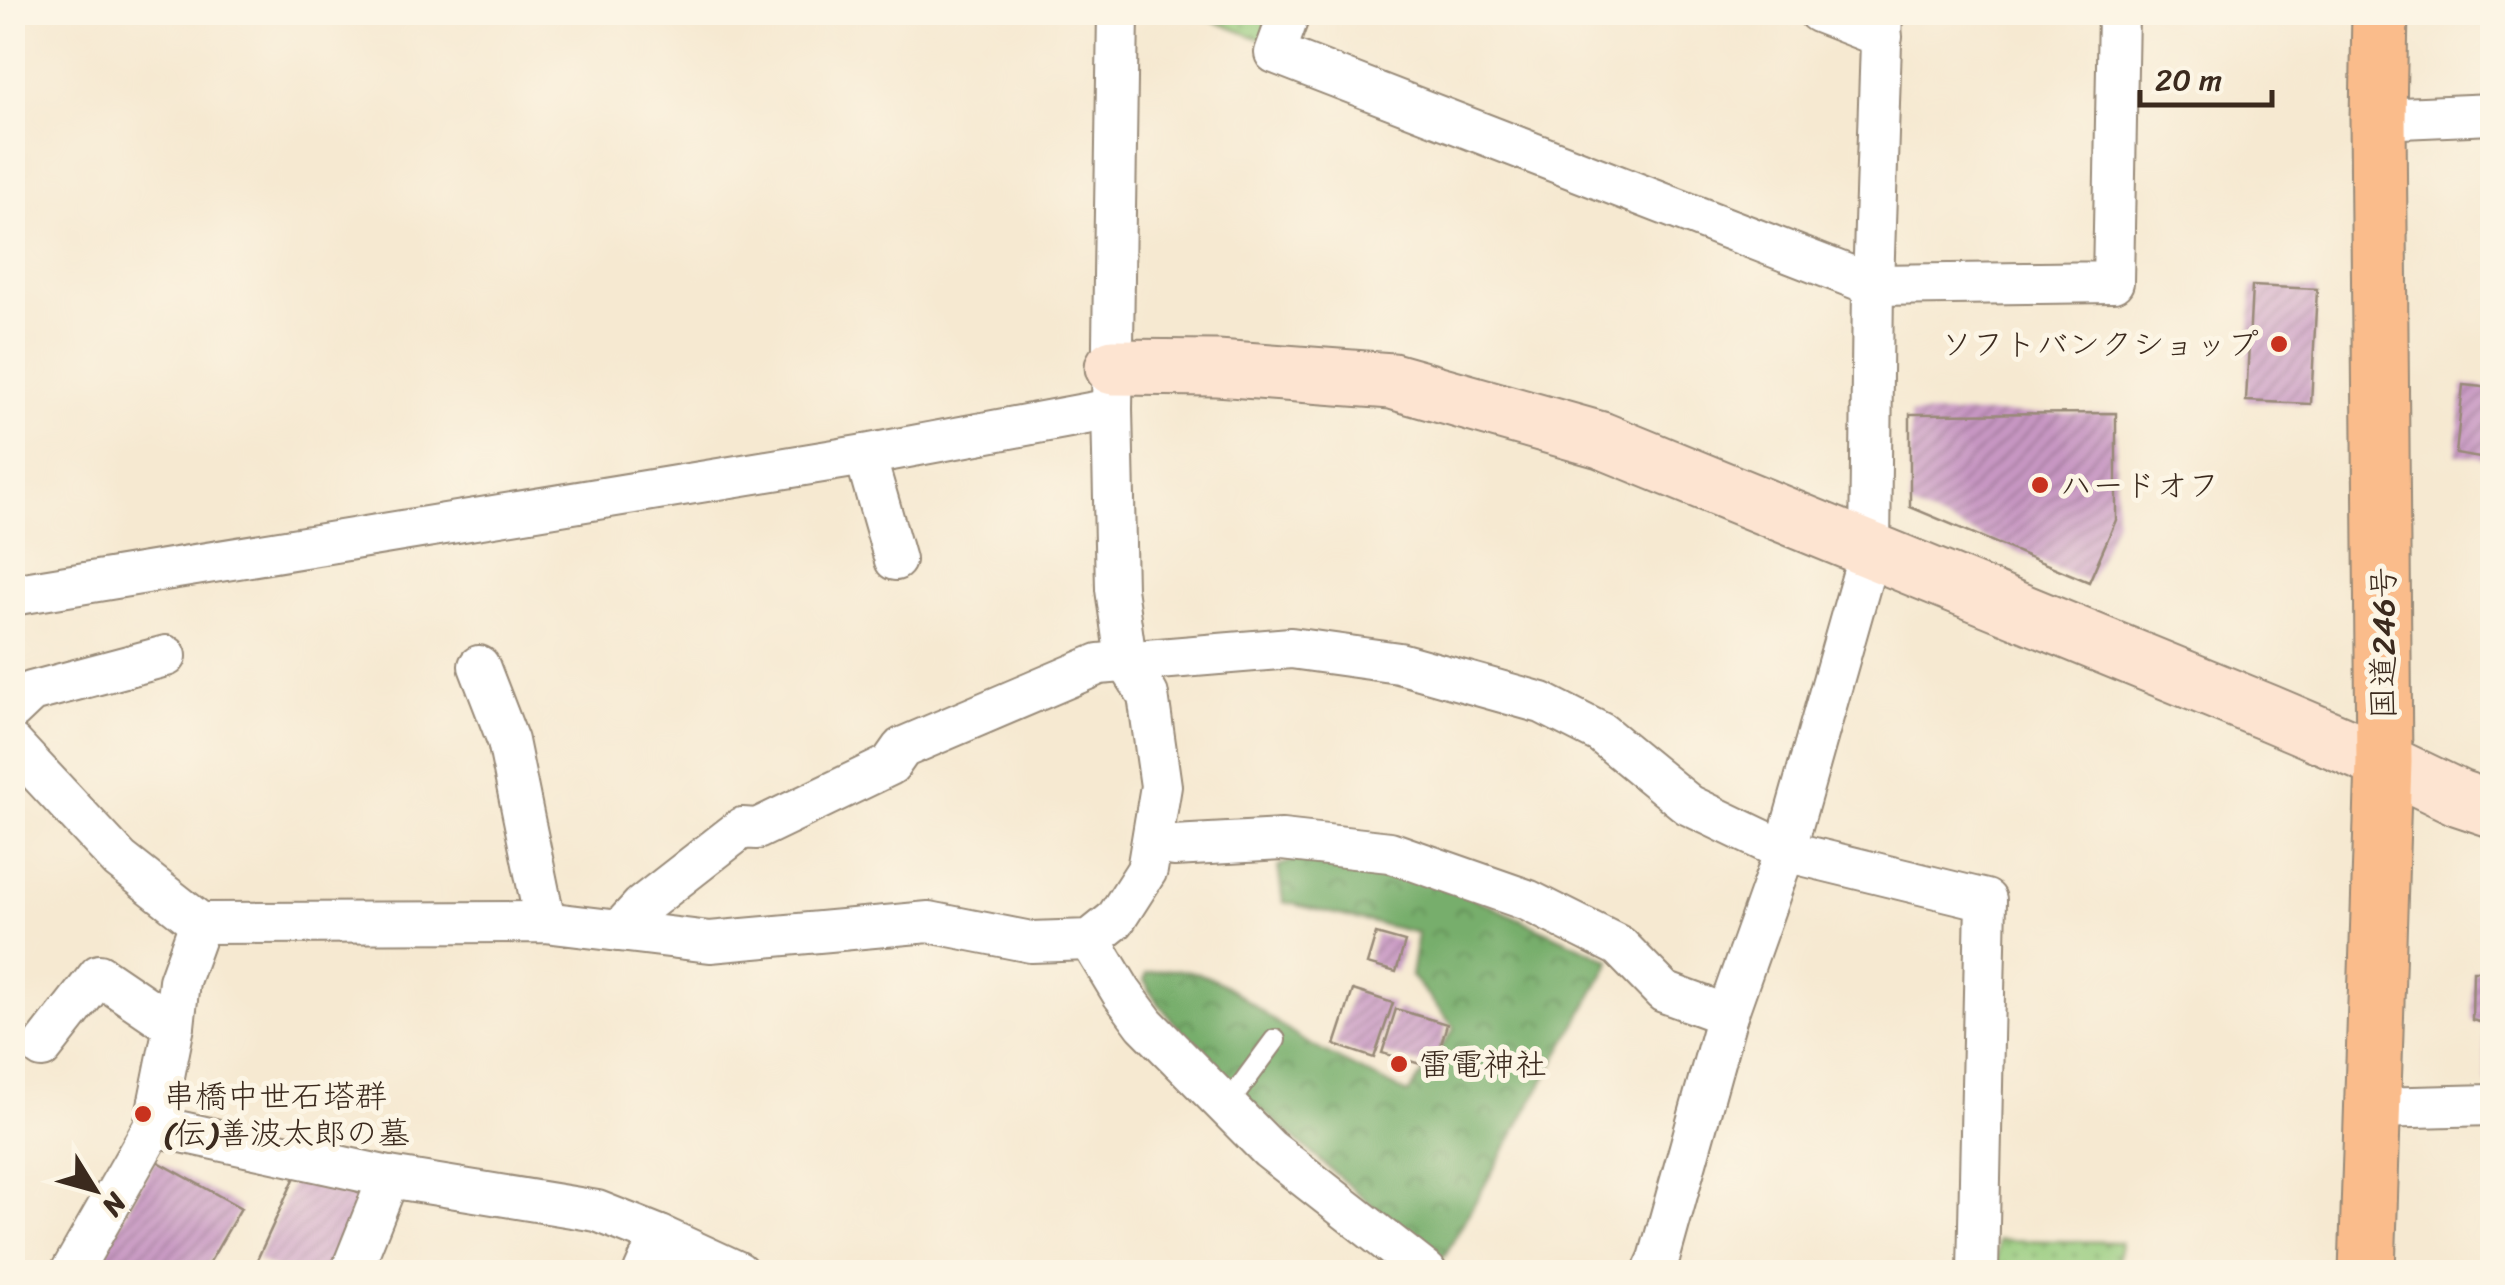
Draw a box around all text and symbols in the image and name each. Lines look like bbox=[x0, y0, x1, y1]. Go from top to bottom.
scale bar bbox=[2140, 45, 2272, 107]
text: 20 m bbox=[2155, 53, 2222, 107]
place label: ソフトバンクショップ bbox=[1940, 316, 2259, 373]
marker: ソフトバンクショップ bbox=[2268, 333, 2290, 355]
place label: ハードオフ bbox=[2060, 457, 2220, 514]
marker: ハードオフ bbox=[2029, 474, 2051, 496]
street label: 国道246号 bbox=[2355, 567, 2412, 719]
place label: 雷電神社 bbox=[1419, 1036, 1547, 1093]
marker: 雷電神社 bbox=[1388, 1053, 1410, 1075]
place label: 串橋中世石塔群 (伝)善波太郎の墓 bbox=[163, 1068, 410, 1162]
marker: 串橋中世石塔群 (伝)善波太郎の墓 bbox=[132, 1103, 154, 1125]
north arrow bbox=[45, 1140, 145, 1240]
text: N bbox=[89, 1181, 141, 1228]

